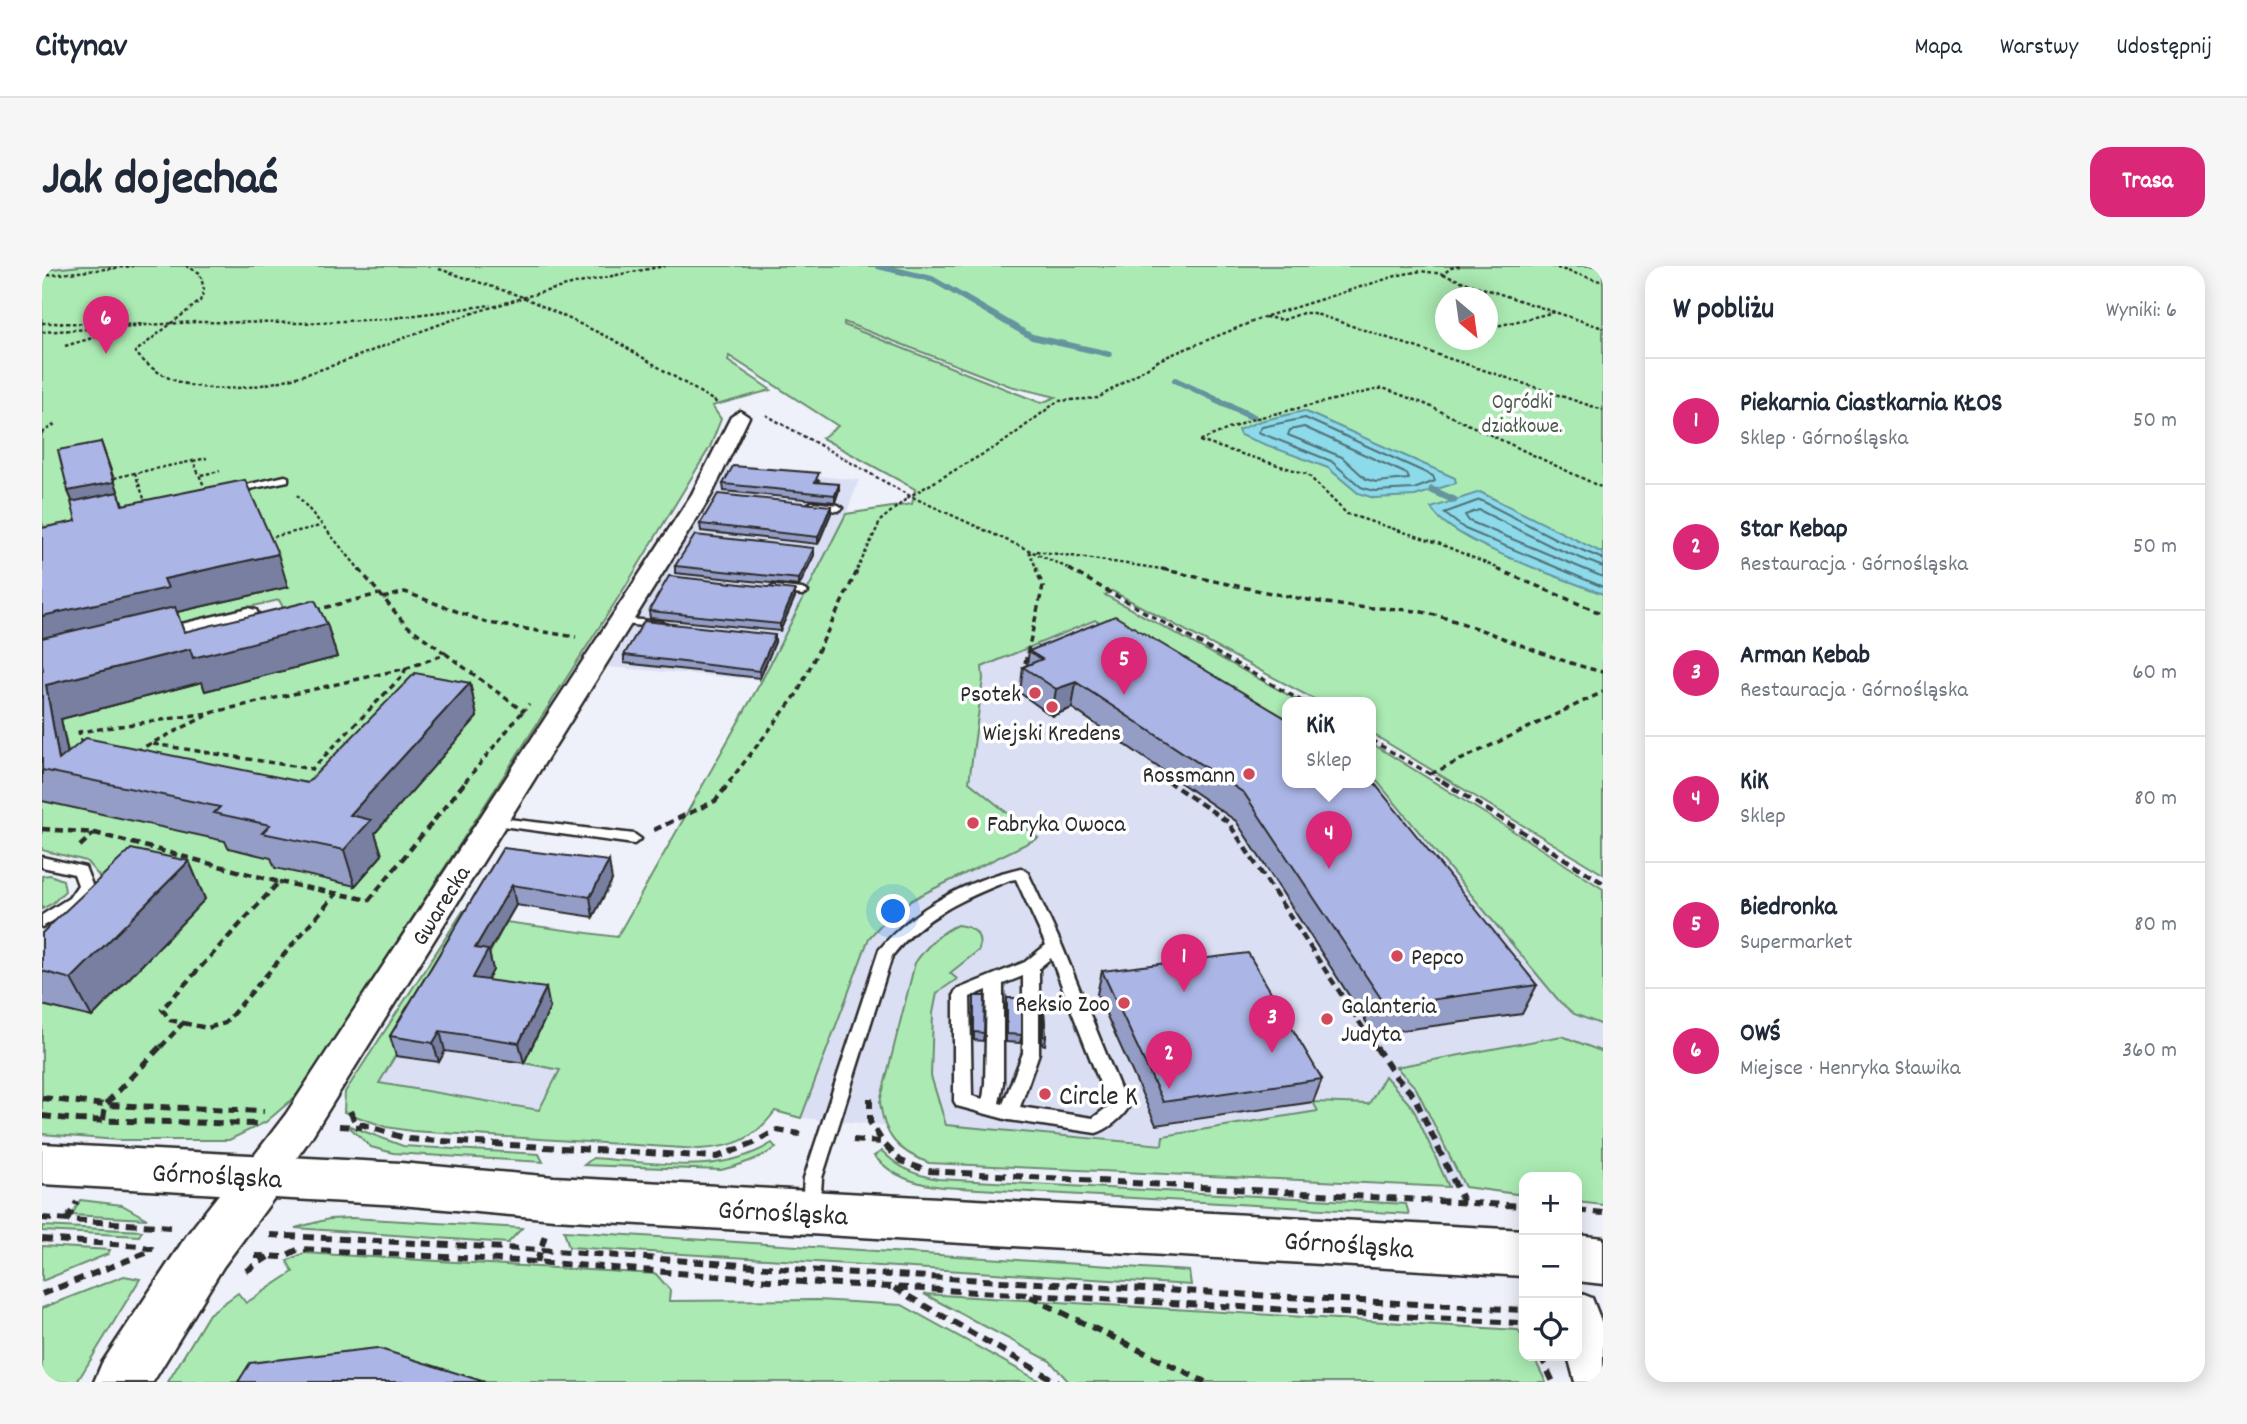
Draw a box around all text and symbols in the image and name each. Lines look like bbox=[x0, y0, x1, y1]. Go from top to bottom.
text: Citynav bbox=[35, 25, 127, 72]
text: Mapa bbox=[1914, 31, 1962, 65]
text: Warstwy bbox=[2000, 31, 2078, 65]
text: Udostępnij bbox=[2116, 31, 2212, 65]
text: Jak dojechać bbox=[42, 147, 278, 217]
button: Trasa bbox=[2090, 147, 2205, 217]
north arrow bbox=[1435, 287, 1498, 350]
text: W pobliżu bbox=[1673, 290, 1774, 333]
text: Wyniki: 6 bbox=[2106, 295, 2177, 328]
pin: 6 bbox=[83, 296, 129, 354]
text: Piekarnia Ciastkarnia KŁOS bbox=[1740, 386, 2003, 423]
park label: Ogródki działkowe. bbox=[1481, 389, 1563, 443]
text: 1 bbox=[1693, 405, 1699, 438]
text: 50 m bbox=[2133, 405, 2177, 438]
text: Sklep · Górnośląska bbox=[1740, 423, 1908, 456]
text: Star Kebap bbox=[1740, 512, 1848, 549]
text: 2 bbox=[1691, 531, 1701, 564]
text: 50 m bbox=[2133, 531, 2177, 564]
text: Restauracja · Górnośląska bbox=[1740, 549, 1968, 582]
pin: 5 bbox=[1101, 637, 1147, 695]
text: Arman Kebab bbox=[1740, 638, 1870, 675]
text: 3 bbox=[1691, 657, 1701, 690]
text: 60 m bbox=[2132, 657, 2177, 690]
text: Restauracja · Górnośląska bbox=[1740, 675, 1968, 708]
place label: Psotek bbox=[960, 679, 1021, 713]
marker: Psotek bbox=[1027, 685, 1043, 701]
popup bbox=[1282, 697, 1376, 788]
marker: Wiejski Kredens bbox=[1044, 699, 1060, 715]
text: KiK bbox=[1306, 708, 1335, 745]
place label: Wiejski Kredens bbox=[983, 718, 1121, 752]
text: Sklep bbox=[1306, 745, 1352, 778]
place label: Rossmann bbox=[1143, 760, 1235, 794]
text: KiK bbox=[1740, 764, 1769, 801]
marker: Rossmann bbox=[1241, 766, 1257, 782]
text: 4 bbox=[1691, 783, 1701, 816]
text: 80 m bbox=[2134, 783, 2177, 816]
text: Sklep bbox=[1740, 801, 1786, 834]
place label: Fabryka Owoca bbox=[987, 809, 1126, 843]
pin: 4 bbox=[1306, 811, 1352, 869]
marker: Fabryka Owoca bbox=[965, 815, 981, 831]
street label: Gwarecka bbox=[405, 859, 481, 953]
text: Biedronka bbox=[1740, 890, 1837, 927]
your location bbox=[876, 894, 910, 928]
text: 5 bbox=[1691, 909, 1701, 942]
text: 80 m bbox=[2134, 909, 2177, 942]
text: Supermarket bbox=[1740, 927, 1852, 960]
pin: 1 bbox=[1161, 934, 1207, 992]
place label: Pepco bbox=[1411, 942, 1464, 976]
marker: Pepco bbox=[1389, 948, 1405, 964]
place label: Reksio Zoo bbox=[1015, 989, 1110, 1023]
place label: Galanteria Judyta bbox=[1341, 991, 1437, 1053]
marker: Reksio Zoo bbox=[1116, 995, 1132, 1011]
pin: 3 bbox=[1249, 995, 1295, 1053]
marker: Galanteria Judyta bbox=[1319, 1011, 1335, 1027]
text: OWŚ bbox=[1740, 1016, 1781, 1053]
pin: 2 bbox=[1146, 1031, 1192, 1089]
text: 6 bbox=[1690, 1035, 1702, 1068]
text: 360 m bbox=[2122, 1035, 2177, 1068]
text: Miejsce · Henryka Sławika bbox=[1740, 1053, 1961, 1086]
place label: Circle K bbox=[1059, 1079, 1138, 1119]
marker: Circle K bbox=[1037, 1086, 1053, 1102]
street label: Górnośląska bbox=[151, 1156, 284, 1202]
map controls bbox=[1519, 1172, 1582, 1361]
button: + bbox=[1519, 1172, 1582, 1235]
street label: Górnośląska bbox=[717, 1193, 850, 1239]
street label: Górnośląska bbox=[1282, 1224, 1416, 1273]
button: − bbox=[1519, 1235, 1582, 1298]
button: locate bbox=[1519, 1298, 1582, 1361]

